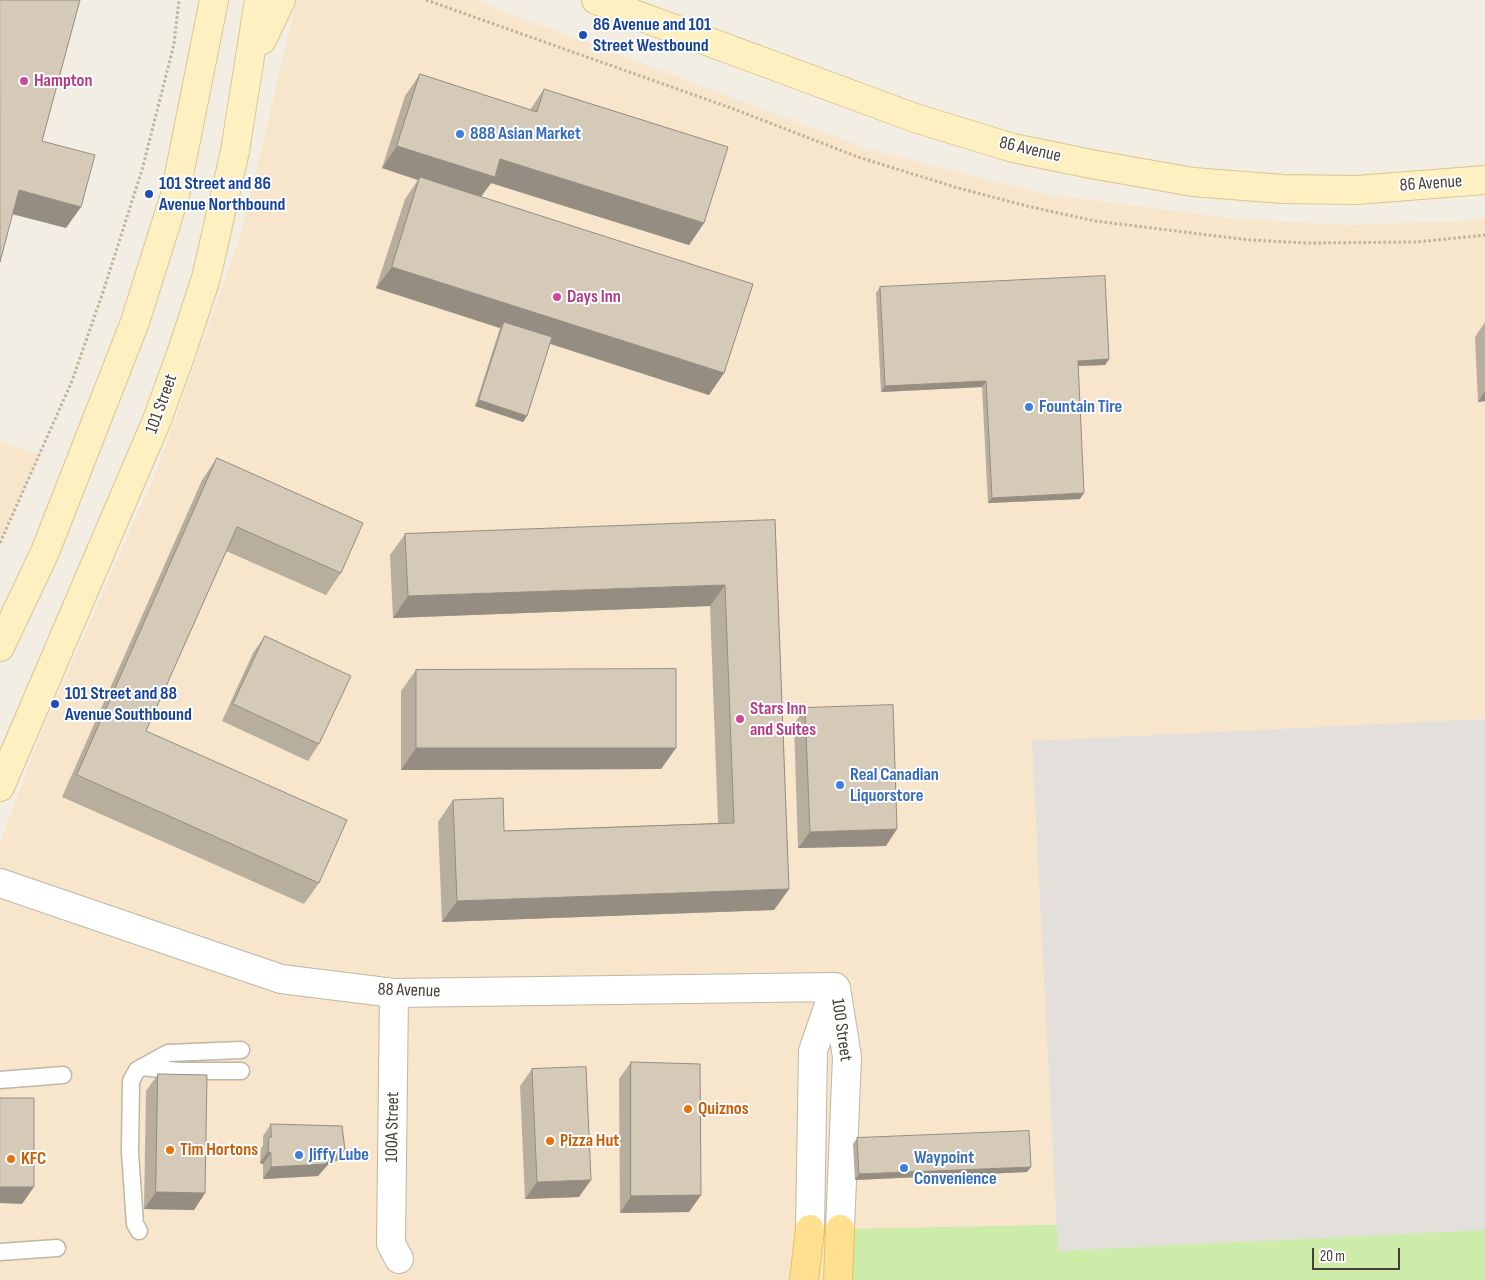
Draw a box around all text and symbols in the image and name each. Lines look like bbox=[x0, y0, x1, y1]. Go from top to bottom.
place label: 86 Avenue and 101 Street Westbound bbox=[593, 14, 711, 56]
marker: 86 Avenue and 101 Street Westbound bbox=[577, 29, 589, 41]
place label: Hampton bbox=[34, 70, 92, 92]
marker: Hampton bbox=[18, 75, 30, 87]
place label: 888 Asian Market bbox=[470, 123, 581, 145]
marker: 888 Asian Market bbox=[454, 128, 466, 140]
street label: 86 Avenue bbox=[997, 132, 1063, 168]
street label: 86 Avenue bbox=[1399, 171, 1463, 197]
place label: 101 Street and 86 Avenue Northbound bbox=[159, 173, 285, 215]
marker: 101 Street and 86 Avenue Northbound bbox=[143, 188, 155, 200]
place label: Days Inn bbox=[567, 286, 621, 308]
marker: Days Inn bbox=[551, 291, 563, 303]
street label: 101 Street bbox=[141, 371, 183, 437]
place label: Fountain Tire bbox=[1039, 396, 1122, 418]
marker: Fountain Tire bbox=[1023, 401, 1035, 413]
place label: 101 Street and 88 Avenue Southbound bbox=[65, 683, 192, 726]
marker: 101 Street and 88 Avenue Southbound bbox=[49, 698, 61, 710]
place label: Stars Inn and Suites bbox=[750, 698, 816, 741]
marker: Stars Inn and Suites bbox=[734, 713, 746, 725]
place label: Real Canadian Liquorstore bbox=[850, 764, 939, 806]
marker: Real Canadian Liquorstore bbox=[834, 779, 846, 791]
street label: 88 Avenue bbox=[377, 979, 441, 1003]
street label: 100 Street bbox=[826, 997, 856, 1063]
street label: 100A Street bbox=[382, 1091, 404, 1163]
place label: Quiznos bbox=[698, 1098, 749, 1120]
marker: Quiznos bbox=[682, 1103, 694, 1115]
place label: Pizza Hut bbox=[560, 1130, 619, 1152]
marker: Pizza Hut bbox=[544, 1135, 556, 1147]
place label: Tim Hortons bbox=[180, 1139, 258, 1161]
marker: Tim Hortons bbox=[164, 1144, 176, 1156]
place label: Jiffy Lube bbox=[309, 1144, 369, 1166]
place label: Waypoint Convenience bbox=[914, 1147, 997, 1190]
place label: KFC bbox=[21, 1148, 46, 1170]
marker: Jiffy Lube bbox=[293, 1149, 305, 1161]
marker: KFC bbox=[5, 1153, 17, 1165]
marker: Waypoint Convenience bbox=[898, 1162, 910, 1174]
scale bar bbox=[1315, 1238, 1402, 1270]
text: 20 m bbox=[1320, 1247, 1345, 1266]

